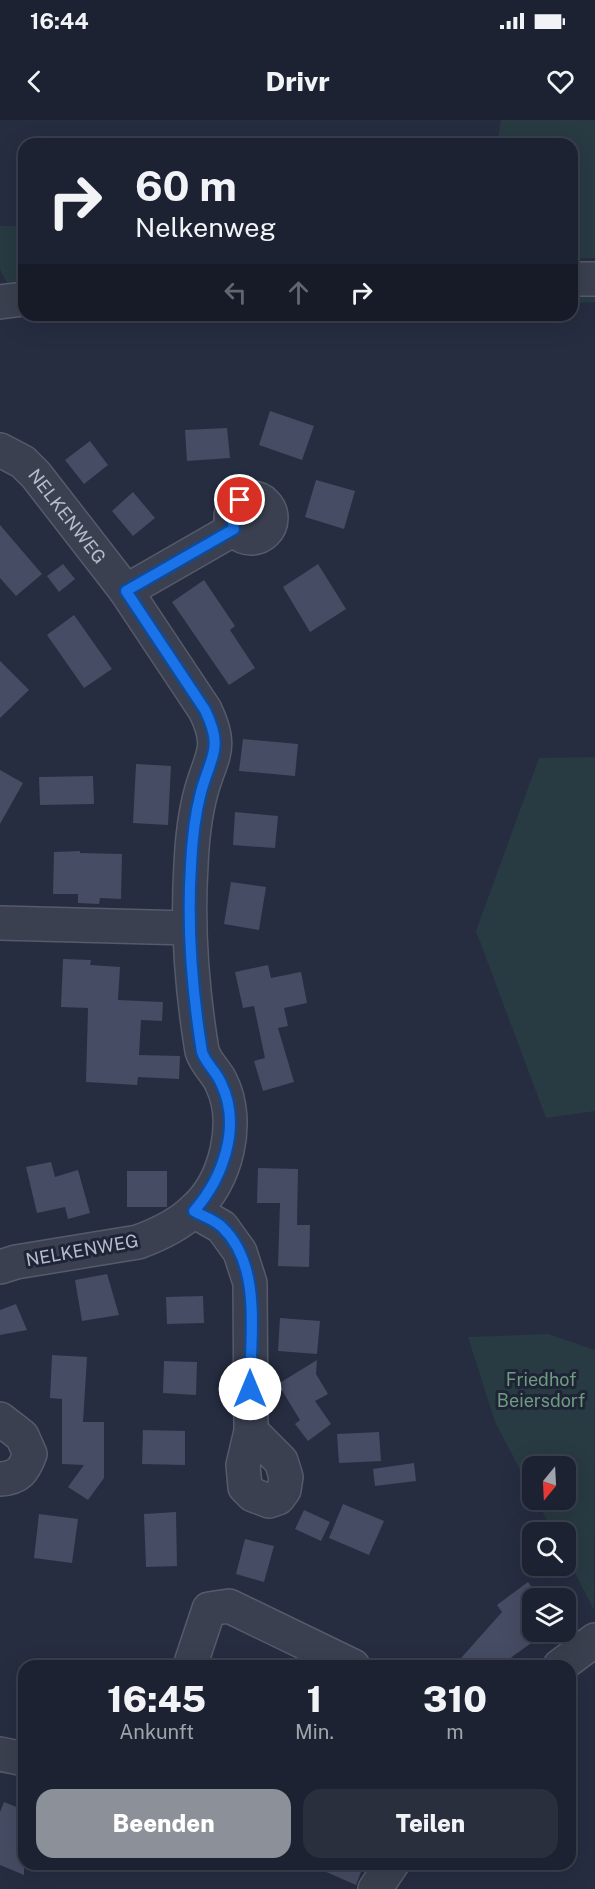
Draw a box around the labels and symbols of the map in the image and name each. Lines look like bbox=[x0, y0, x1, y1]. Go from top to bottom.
street label: NELKENWEG bbox=[24, 464, 111, 567]
pin bbox=[214, 474, 265, 525]
street label: NELKENWEG bbox=[24, 1230, 140, 1270]
position arrow bbox=[218, 1357, 282, 1421]
park label: Friedhof Beiersdorf bbox=[497, 1369, 585, 1411]
north arrow bbox=[522, 1456, 576, 1510]

